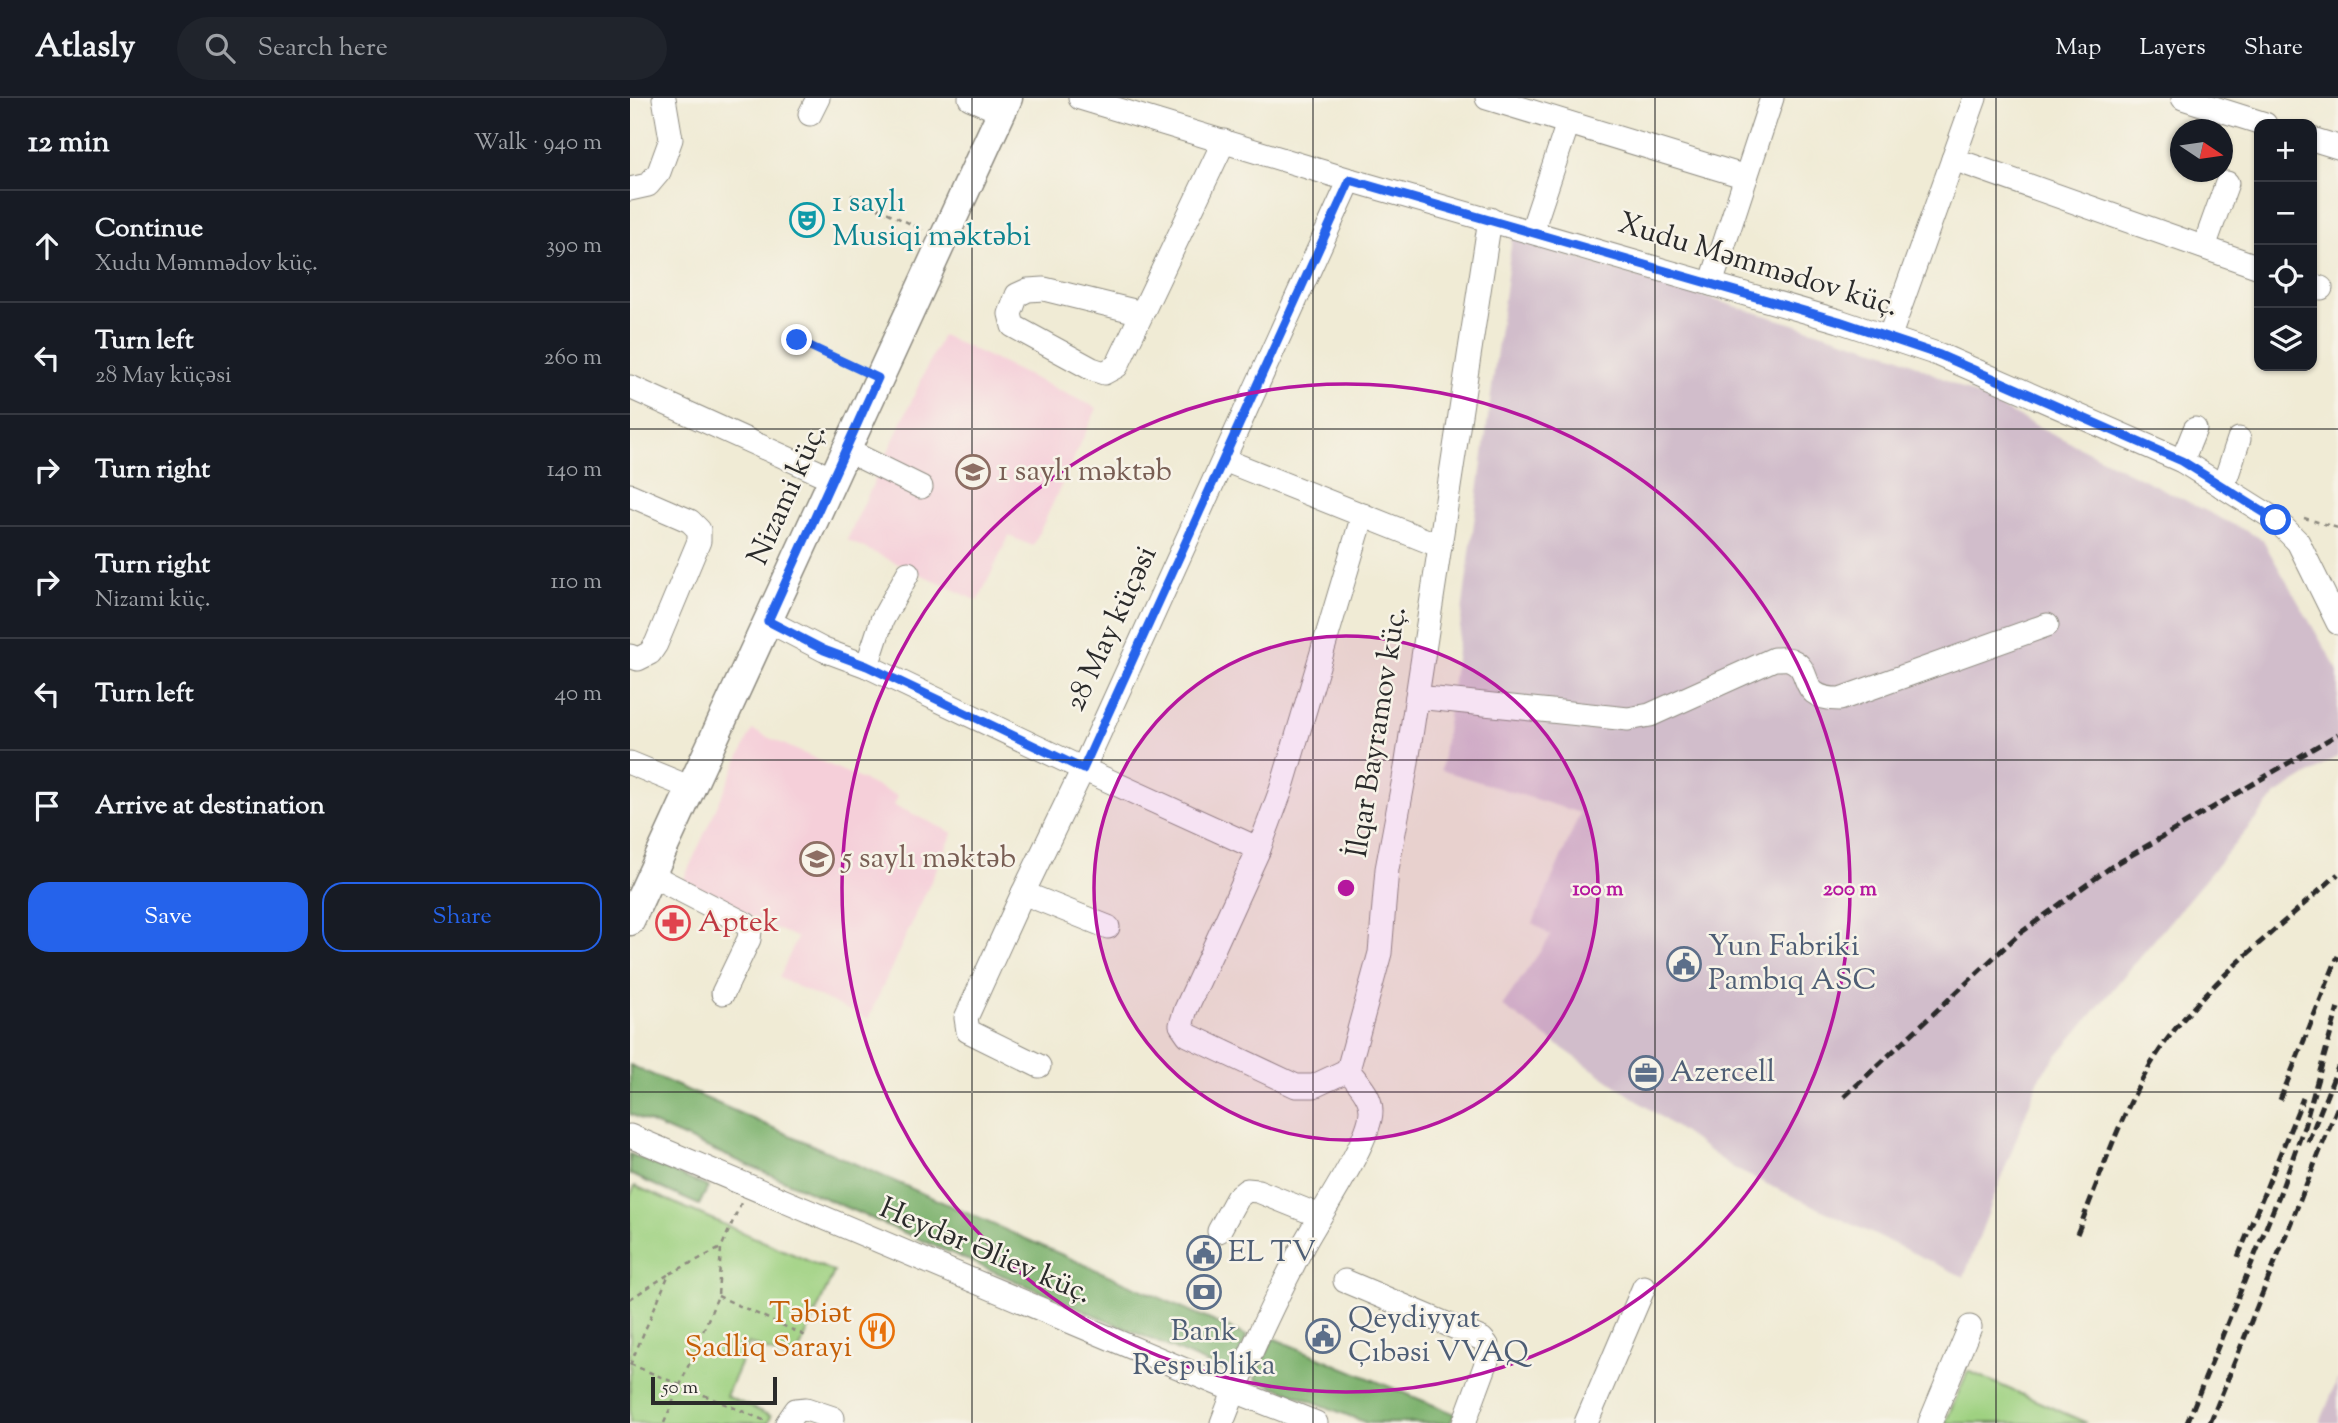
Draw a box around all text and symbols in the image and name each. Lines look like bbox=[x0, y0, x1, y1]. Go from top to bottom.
search box bbox=[177, 17, 667, 80]
text: Atlasly bbox=[35, 24, 135, 72]
icon: search bbox=[201, 29, 239, 67]
text: Search here bbox=[257, 30, 388, 67]
text: Map bbox=[2055, 31, 2101, 65]
text: Layers bbox=[2139, 31, 2206, 65]
text: Share bbox=[2244, 31, 2303, 65]
north arrow bbox=[2170, 119, 2233, 182]
map controls bbox=[2254, 119, 2317, 371]
button: + bbox=[2254, 119, 2317, 182]
text: 12 min bbox=[28, 122, 110, 165]
text: Walk · 940 m bbox=[474, 127, 602, 160]
place label: 1 saylı Musiqi məktəbi bbox=[832, 182, 1031, 259]
button: − bbox=[2254, 182, 2317, 245]
theatre icon: 1 saylı Musiqi məktəbi bbox=[788, 201, 826, 239]
street label: Xudu Məmmədov küç. bbox=[1613, 203, 1903, 329]
text: Continue bbox=[95, 211, 203, 248]
icon: ahead bbox=[28, 227, 66, 265]
text: 390 m bbox=[546, 230, 602, 263]
button: locate bbox=[2254, 245, 2317, 308]
text: Xudu Məmmədov küç. bbox=[95, 248, 318, 281]
button: layers bbox=[2254, 308, 2317, 371]
text: Turn left bbox=[95, 323, 194, 360]
route end bbox=[781, 324, 812, 355]
icon: left bbox=[28, 339, 66, 377]
text: 260 m bbox=[544, 342, 602, 375]
text: 28 May küçəsi bbox=[95, 360, 231, 393]
street label: Nizami küç. bbox=[738, 417, 838, 573]
icon: right bbox=[28, 451, 66, 489]
place label: 1 saylı məktəb bbox=[998, 451, 1172, 494]
text: Turn right bbox=[95, 452, 210, 489]
school or university icon: 1 saylı məktəb bbox=[954, 453, 992, 491]
text: 140 m bbox=[547, 454, 602, 487]
route start bbox=[2260, 504, 2291, 535]
street label: 28 May küçəsi bbox=[1055, 539, 1169, 719]
text: Turn right bbox=[95, 547, 210, 584]
icon: right bbox=[28, 563, 66, 601]
text: 110 m bbox=[551, 566, 602, 599]
text: Nizami küç. bbox=[95, 584, 210, 617]
street label: İlqar Bayramov küç. bbox=[1337, 603, 1419, 861]
icon: left bbox=[28, 675, 66, 713]
text: Turn left bbox=[95, 676, 194, 713]
text: 40 m bbox=[555, 678, 602, 711]
icon: arrive bbox=[28, 787, 66, 825]
text: Arrive at destination bbox=[95, 788, 325, 825]
place label: 5 saylı məktəb bbox=[840, 838, 1016, 881]
school or university icon: 5 saylı məktəb bbox=[798, 840, 836, 878]
text: 100 m bbox=[1573, 875, 1624, 905]
text: 200 m bbox=[1823, 875, 1878, 905]
centre of rings bbox=[1334, 876, 1358, 900]
button: Save bbox=[28, 882, 308, 952]
button: Share bbox=[322, 882, 602, 952]
place label: Aptek bbox=[698, 902, 779, 945]
pharmacy icon: Aptek bbox=[654, 904, 692, 942]
place label: Yun Fabriki Pambıq ASC bbox=[1708, 926, 1877, 1003]
public building icon: Yun Fabriki Pambıq ASC bbox=[1665, 945, 1703, 983]
place label: Azercell bbox=[1670, 1052, 1775, 1095]
office icon: Azercell bbox=[1627, 1054, 1665, 1092]
street label: Heydər Əliev küç. bbox=[872, 1188, 1098, 1316]
place label: EL TV bbox=[1228, 1232, 1316, 1275]
public building icon: EL TV bbox=[1185, 1234, 1223, 1272]
bank icon: Bank Respublika bbox=[1185, 1273, 1223, 1311]
place label: Təbiət Şadliq Sarayi bbox=[684, 1293, 852, 1370]
place label: Qeydiyyat Çıbəsi VVAQ bbox=[1348, 1298, 1532, 1375]
place label: Bank Respublika bbox=[1132, 1311, 1276, 1388]
restaurant icon: Təbiət Şadliq Sarayi bbox=[858, 1312, 896, 1350]
public building icon: Qeydiyyat Çıbəsi VVAQ bbox=[1304, 1317, 1342, 1355]
scale bar bbox=[651, 1374, 777, 1406]
text: 50 m bbox=[662, 1375, 698, 1402]

